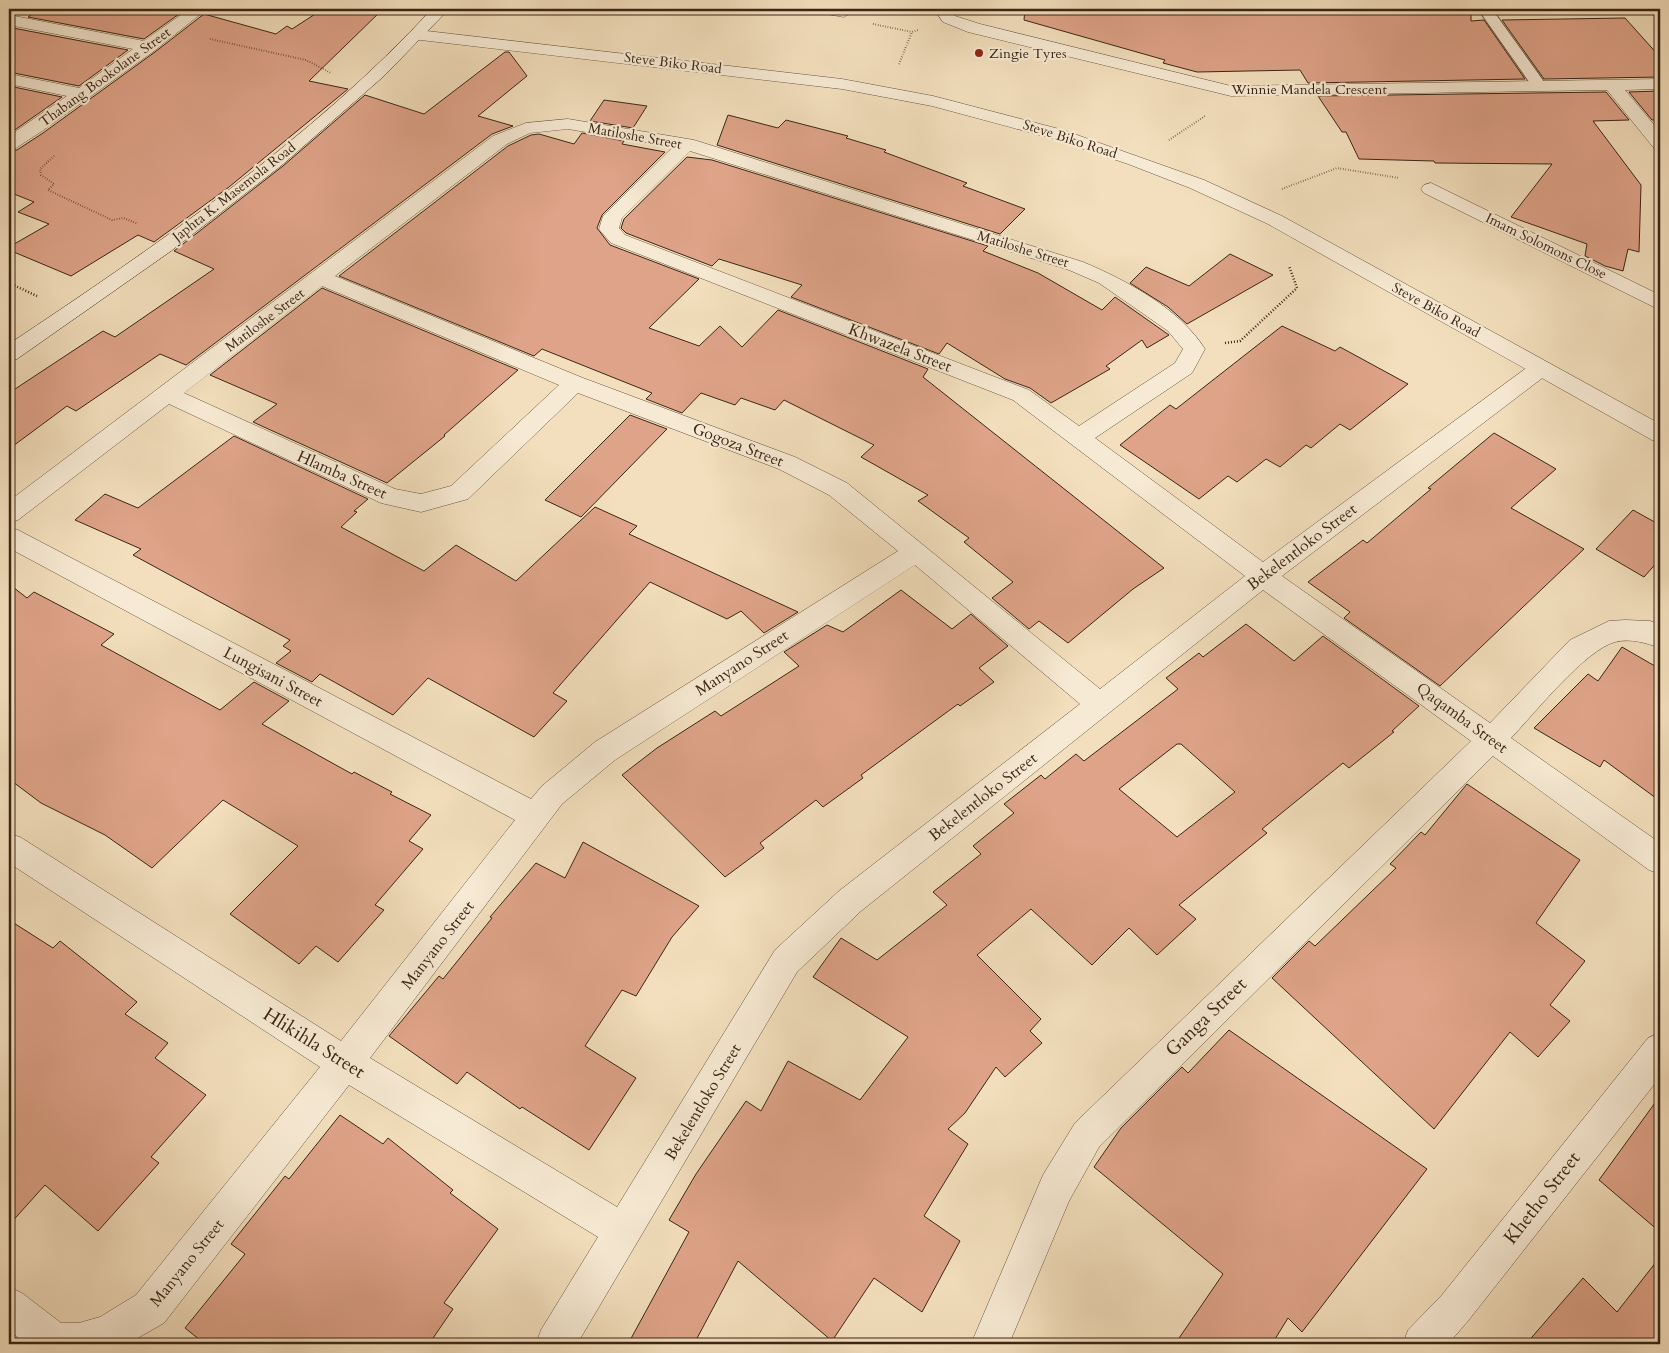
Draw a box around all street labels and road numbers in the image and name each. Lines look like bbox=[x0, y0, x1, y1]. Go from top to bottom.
street label: Thabang Bookolane Street bbox=[35, 22, 175, 131]
street label: Steve Biko Road bbox=[623, 48, 723, 78]
street label: Winnie Mandela Crescent bbox=[1230, 80, 1387, 99]
street label: Steve Biko Road bbox=[1020, 115, 1120, 163]
street label: Matiloshe Street bbox=[587, 118, 684, 154]
street label: Japhta K. Masemola Road bbox=[167, 137, 300, 247]
street label: Imam Solomons Close bbox=[1482, 208, 1610, 284]
street label: Matiloshe Street bbox=[975, 226, 1072, 272]
street label: Steve Biko Road bbox=[1389, 278, 1484, 342]
street label: Matiloshe Street bbox=[221, 284, 309, 356]
street label: Khwazela Street bbox=[845, 318, 955, 378]
street label: Gogoza Street bbox=[689, 418, 787, 472]
street label: Hlamba Street bbox=[294, 445, 390, 505]
street label: Bekelentloko Street bbox=[1243, 498, 1361, 596]
street label: Manyano Street bbox=[691, 625, 793, 701]
street label: Lungisani Street bbox=[219, 642, 327, 712]
street label: Qaqamba Street bbox=[1412, 677, 1512, 759]
street label: Bekelentloko Street bbox=[924, 748, 1042, 846]
street label: Manyano Street bbox=[396, 896, 480, 994]
street label: Ganga Street bbox=[1160, 972, 1252, 1062]
street label: Hlikihla Street bbox=[258, 1001, 370, 1085]
street label: Bekelentloko Street bbox=[660, 1040, 746, 1164]
street label: Khetho Street bbox=[1498, 1146, 1586, 1250]
street label: Manyano Street bbox=[145, 1215, 229, 1311]

